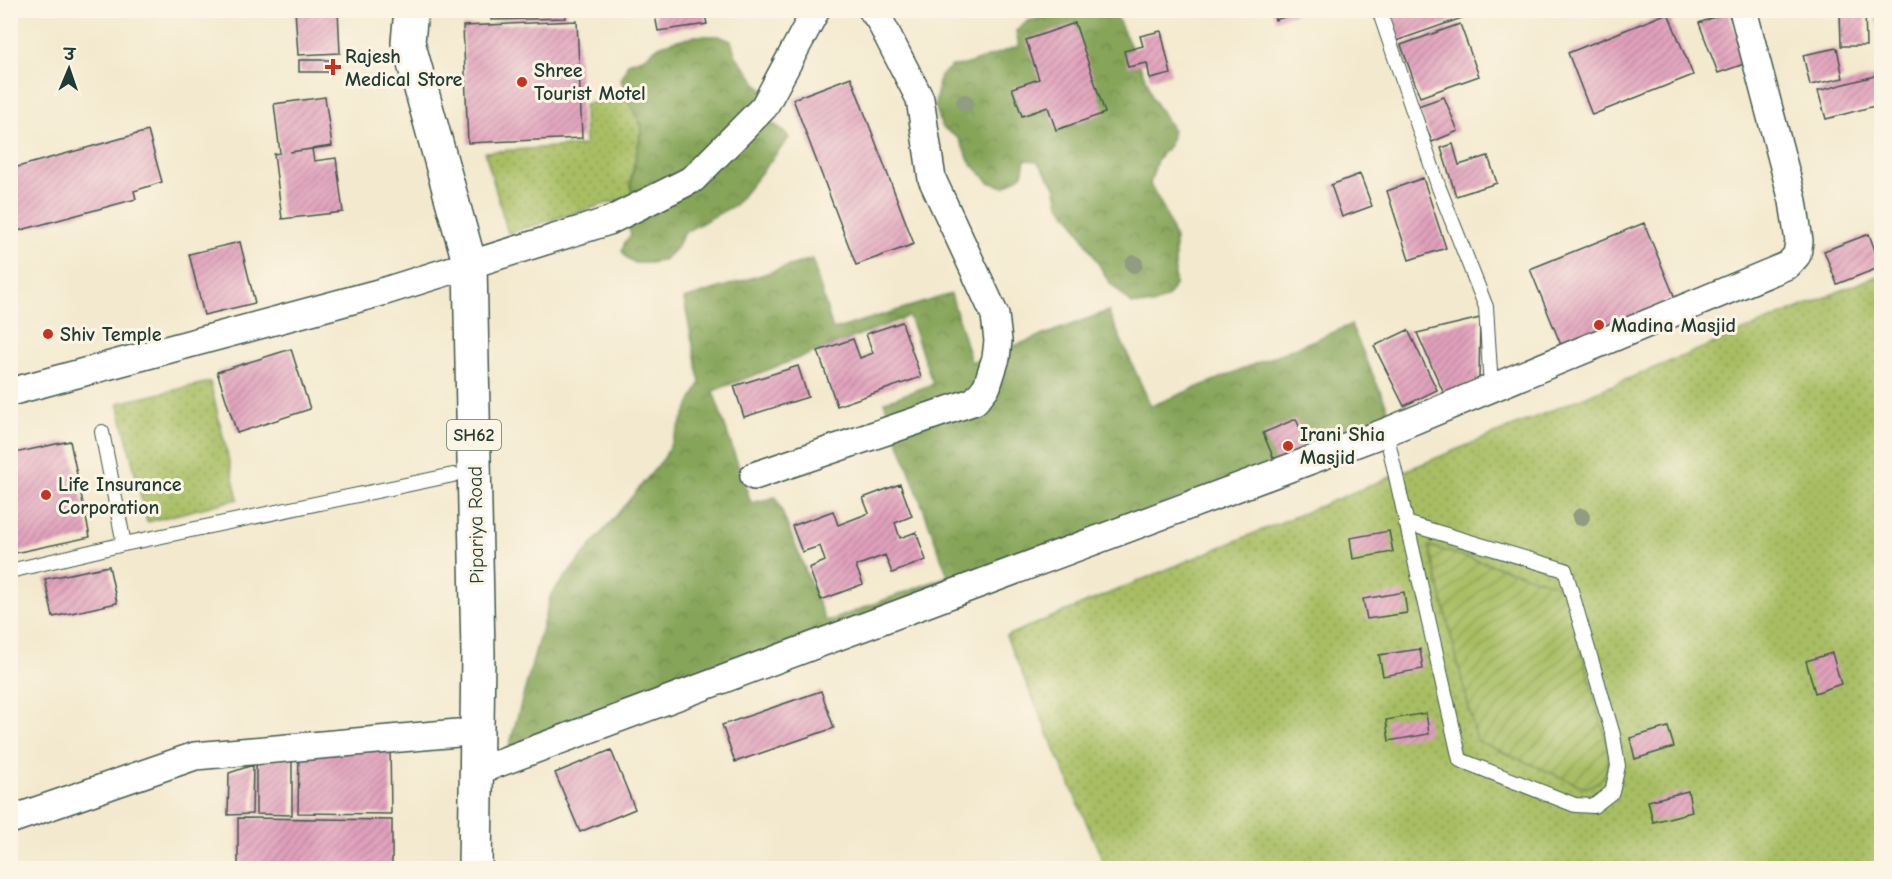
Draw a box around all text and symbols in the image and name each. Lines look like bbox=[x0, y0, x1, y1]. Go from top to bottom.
north arrow bbox=[39, 39, 99, 99]
place label: Rajesh Medical Store bbox=[345, 45, 462, 91]
text: उ bbox=[62, 46, 76, 64]
place label: Shree Tourist Motel bbox=[534, 59, 646, 105]
marker: Rajesh Medical Store bbox=[326, 60, 340, 74]
marker: Shree Tourist Motel bbox=[515, 75, 529, 89]
place label: Madina Masjid bbox=[1611, 314, 1736, 337]
marker: Madina Masjid bbox=[1592, 318, 1606, 332]
place label: Shiv Temple bbox=[60, 323, 162, 346]
marker: Shiv Temple bbox=[41, 327, 55, 341]
road number: SH62 bbox=[447, 420, 501, 450]
place label: Irani Shia Masjid bbox=[1300, 423, 1385, 469]
marker: Irani Shia Masjid bbox=[1281, 439, 1295, 453]
street label: Pipariya Road bbox=[463, 466, 489, 584]
place label: Life Insurance Corporation bbox=[58, 473, 182, 519]
marker: Life Insurance Corporation bbox=[39, 488, 53, 502]

